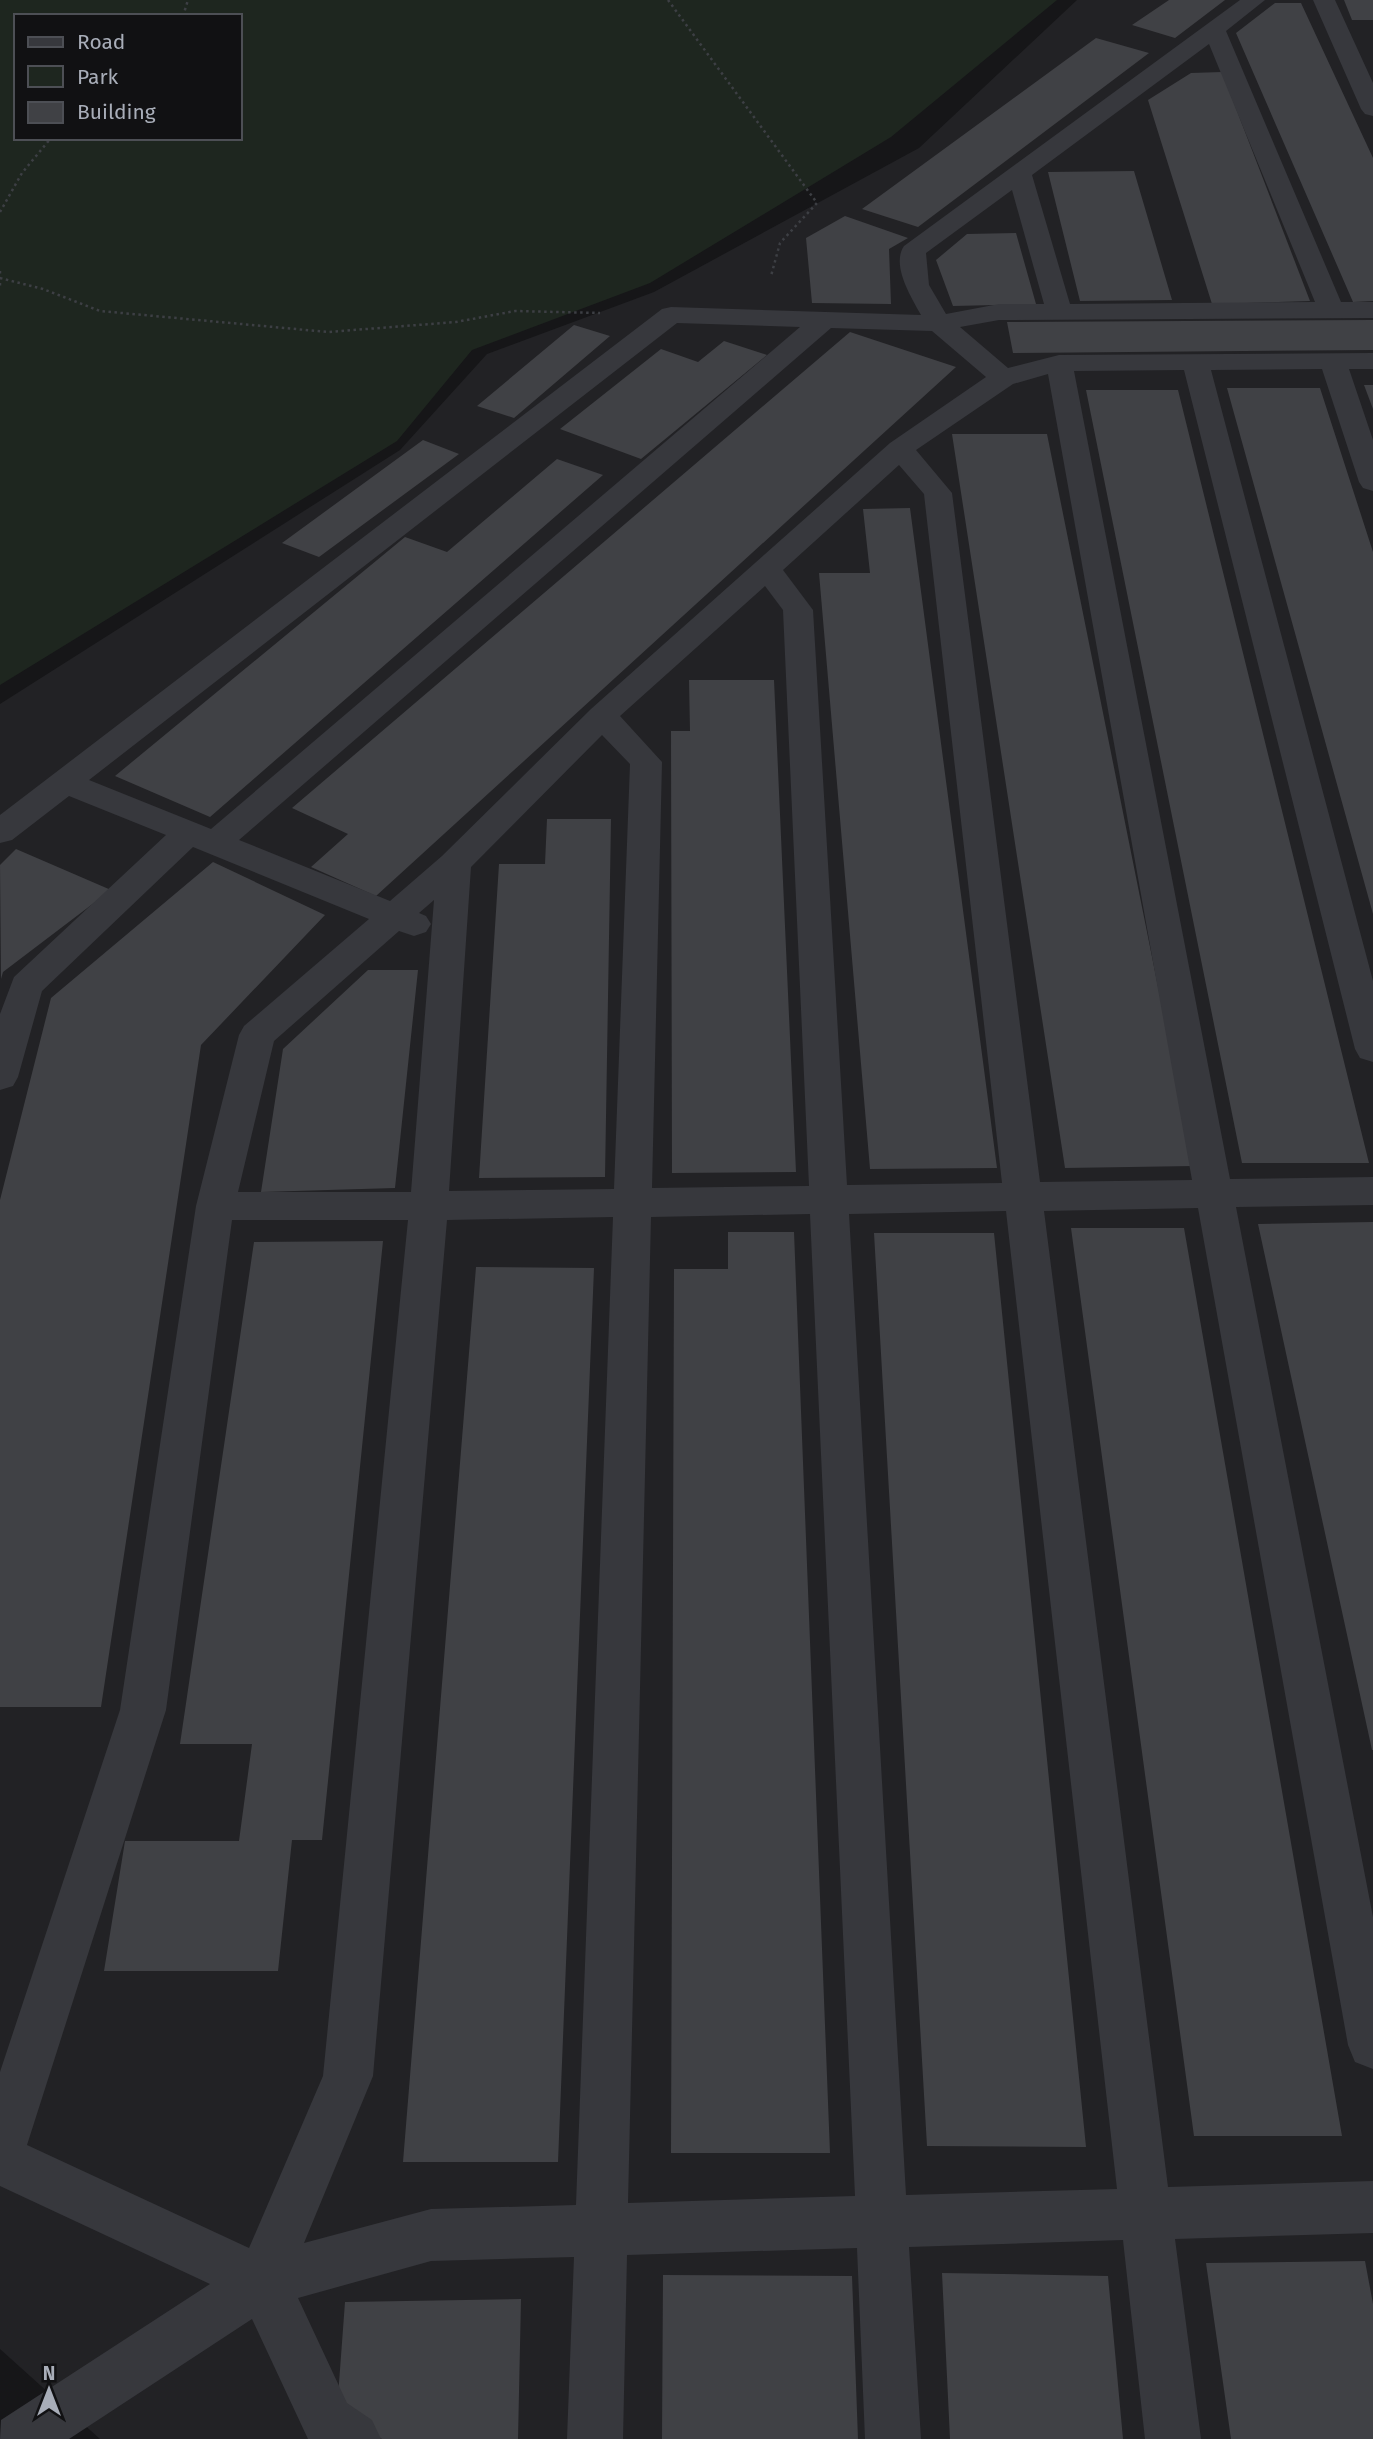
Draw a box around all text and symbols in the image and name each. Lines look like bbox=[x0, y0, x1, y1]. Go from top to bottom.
legend bbox=[14, 14, 242, 140]
text: Road bbox=[77, 29, 125, 55]
text: Park bbox=[77, 64, 119, 90]
text: Building bbox=[77, 99, 156, 125]
north arrow bbox=[14, 2355, 84, 2425]
text: N bbox=[43, 2362, 55, 2385]

